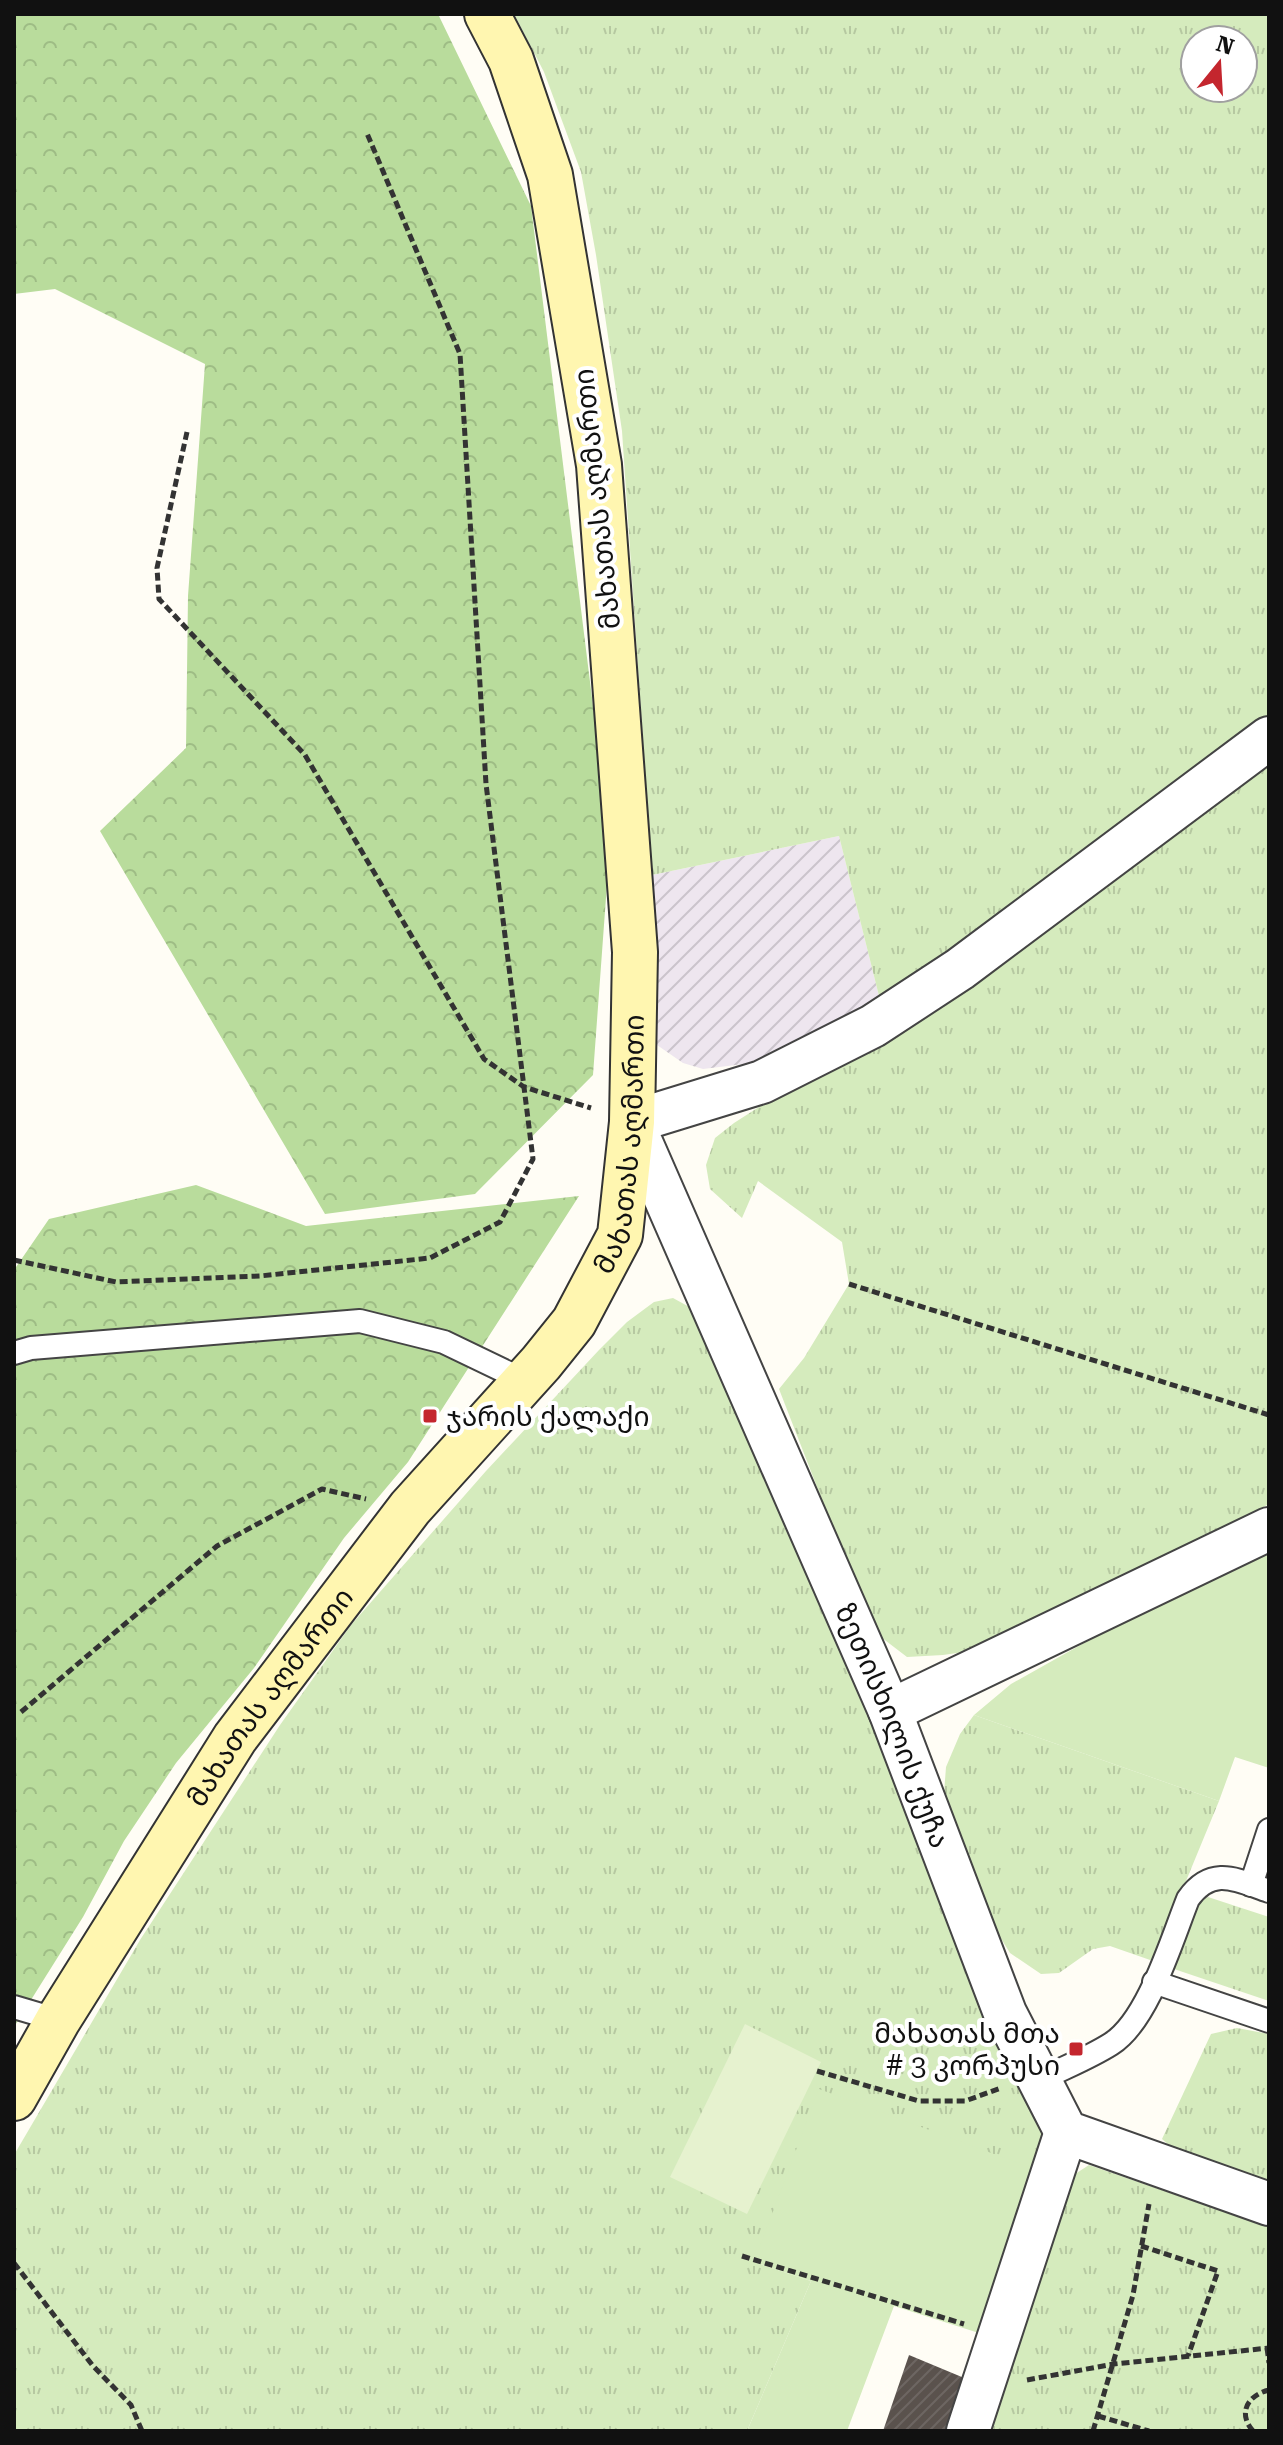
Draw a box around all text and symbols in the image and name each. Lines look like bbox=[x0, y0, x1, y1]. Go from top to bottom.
north arrow bbox=[1179, 24, 1259, 104]
text: N bbox=[1213, 31, 1237, 60]
street label: მახათას აღმართი bbox=[567, 367, 627, 631]
street label: მახათას აღმართი bbox=[586, 1014, 650, 1279]
place label: ჯარის ქალაქი bbox=[446, 1400, 649, 1433]
marker: ჯარის ქალაქი bbox=[421, 1407, 439, 1425]
street label: მახათას აღმართი bbox=[180, 1581, 360, 1812]
street label: ზეთისხილის ქუჩა bbox=[829, 1599, 957, 1852]
place label: მახათას მთა # 3 კორპუსი bbox=[874, 2017, 1060, 2082]
marker: მახათას მთა # 3 კორპუსი bbox=[1067, 2040, 1085, 2058]

